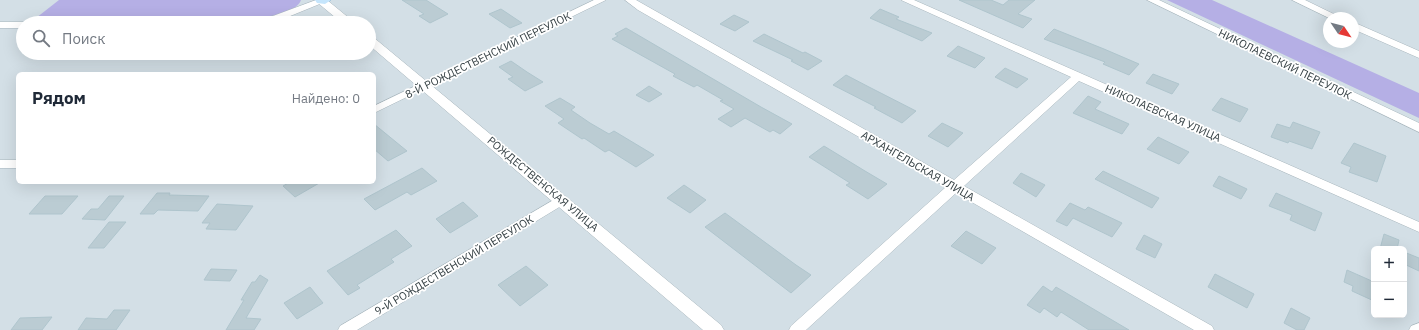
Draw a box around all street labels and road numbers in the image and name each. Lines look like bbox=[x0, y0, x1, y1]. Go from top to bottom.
street label: 8-Й РОЖДЕСТВЕНСКИЙ ПЕРЕУЛОК bbox=[403, 9, 573, 101]
street label: НИКОЛАЕВСКИЙ ПЕРЕУЛОК bbox=[1216, 26, 1354, 102]
street label: НИКОЛАЕВСКАЯ УЛИЦА bbox=[1103, 81, 1223, 145]
street label: АРХАНГЕЛЬСКАЯ УЛИЦА bbox=[859, 128, 977, 204]
street label: РОЖДЕСТВЕНСКАЯ УЛИЦА bbox=[484, 133, 602, 235]
street label: 9-Й РОЖДЕСТВЕНСКИЙ ПЕРЕУЛОК bbox=[372, 212, 536, 318]

